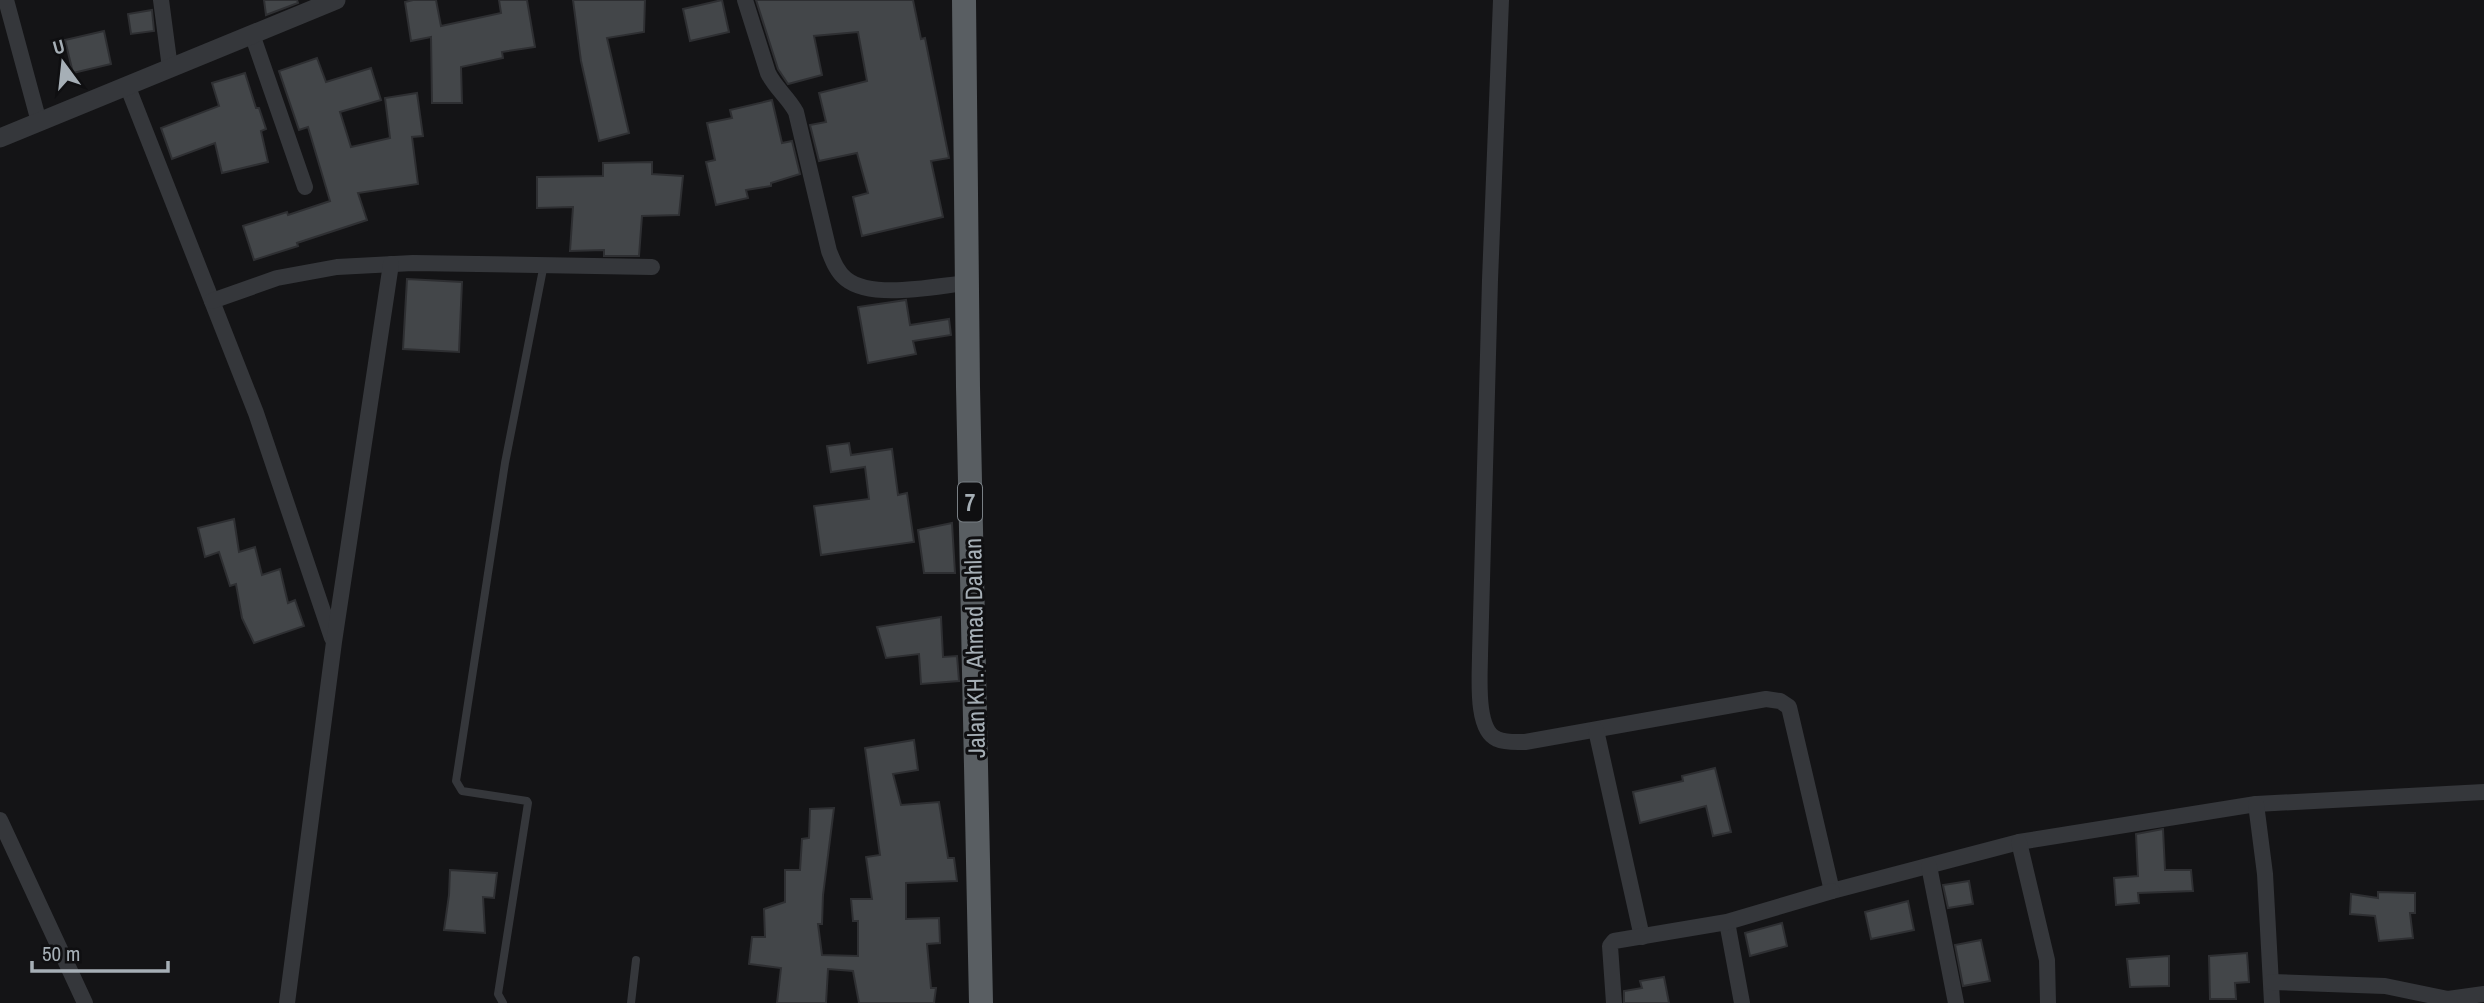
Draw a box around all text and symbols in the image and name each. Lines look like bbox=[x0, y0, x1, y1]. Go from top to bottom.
north arrow bbox=[28, 28, 98, 98]
text: U bbox=[50, 33, 67, 61]
road number: 7 bbox=[958, 482, 982, 522]
street label: Jalan KH. Ahmad Dahlan bbox=[956, 538, 992, 758]
scale bar bbox=[32, 930, 168, 974]
text: 50 m bbox=[42, 939, 80, 968]

